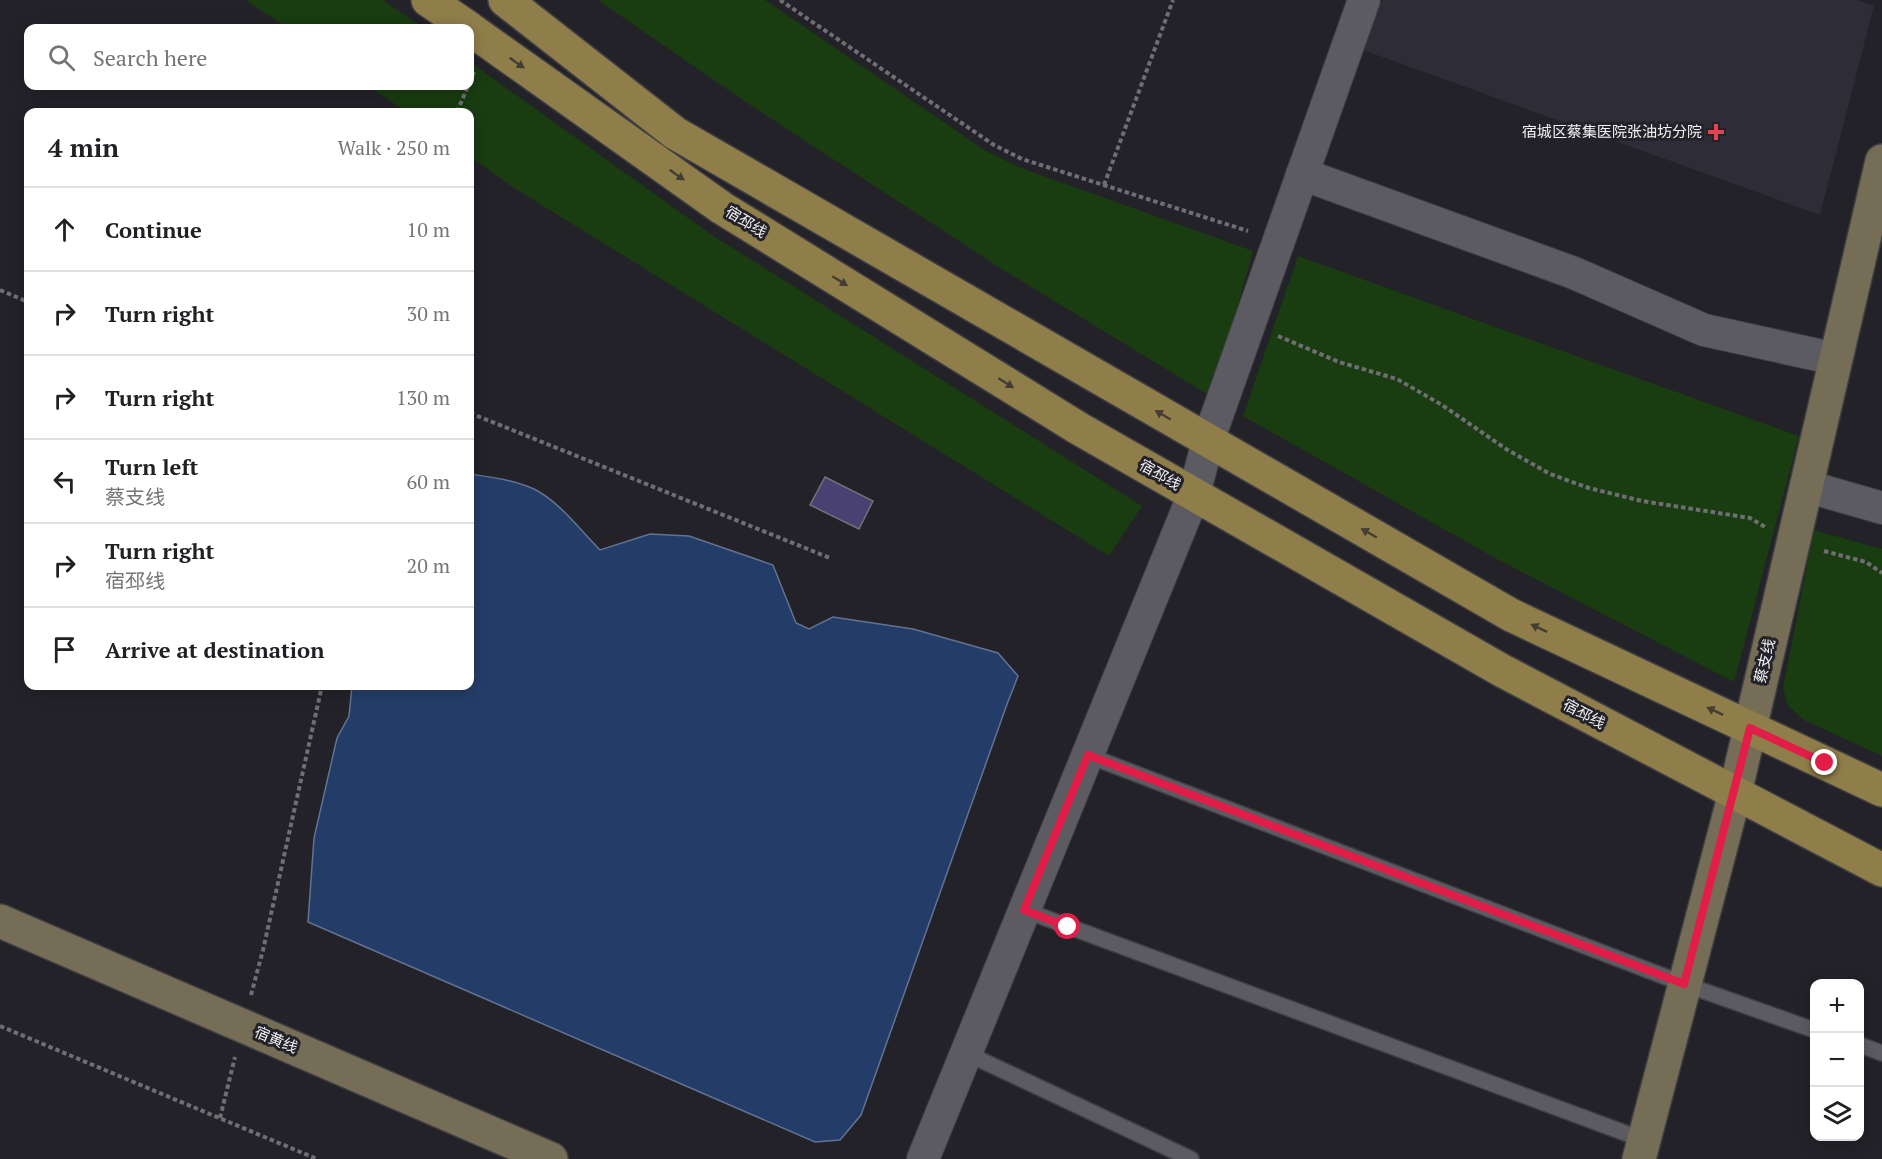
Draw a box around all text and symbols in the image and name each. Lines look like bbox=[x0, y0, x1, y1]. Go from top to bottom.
search box bbox=[24, 24, 474, 90]
icon: search bbox=[45, 41, 78, 74]
text: Search here bbox=[93, 43, 207, 72]
one-way arrow bbox=[509, 57, 525, 69]
place label: 宿城区蔡集医院张油坊分院 bbox=[1522, 121, 1702, 141]
marker: 宿城区蔡集医院张油坊分院 bbox=[1707, 123, 1725, 141]
text: 4 min bbox=[48, 130, 119, 164]
text: Walk · 250 m bbox=[338, 134, 450, 161]
one-way arrow bbox=[668, 169, 684, 181]
street label: 宿邳线 bbox=[722, 201, 771, 242]
icon: ahead bbox=[48, 213, 81, 246]
text: Continue bbox=[105, 215, 202, 244]
text: 10 m bbox=[407, 216, 450, 243]
one-way arrow bbox=[832, 275, 849, 286]
icon: right bbox=[48, 297, 81, 330]
text: Turn right bbox=[105, 299, 214, 328]
text: 30 m bbox=[407, 300, 450, 327]
one-way arrow bbox=[998, 378, 1014, 389]
icon: right bbox=[48, 381, 81, 414]
text: Turn right bbox=[105, 383, 214, 412]
text: 130 m bbox=[396, 384, 450, 411]
one-way arrow bbox=[1155, 409, 1171, 420]
text: Turn left bbox=[105, 452, 198, 481]
street label: 宿邳线 bbox=[1136, 454, 1185, 494]
icon: left bbox=[48, 465, 81, 498]
text: 60 m bbox=[407, 468, 450, 495]
text: 蔡支线 bbox=[105, 483, 165, 510]
one-way arrow bbox=[1360, 528, 1377, 538]
text: Turn right bbox=[105, 536, 214, 565]
icon: right bbox=[48, 549, 81, 582]
text: 20 m bbox=[407, 552, 450, 579]
text: 宿邳线 bbox=[105, 567, 165, 594]
one-way arrow bbox=[1530, 624, 1547, 633]
icon: arrive bbox=[48, 633, 81, 666]
text: Arrive at destination bbox=[105, 635, 324, 664]
street label: 蔡支线 bbox=[1749, 637, 1779, 685]
street label: 宿邳线 bbox=[1560, 694, 1609, 733]
one-way arrow bbox=[1707, 707, 1724, 716]
route end bbox=[1811, 749, 1837, 775]
route start bbox=[1054, 913, 1080, 939]
map controls bbox=[1810, 979, 1864, 1141]
button: + bbox=[1810, 979, 1864, 1033]
street label: 宿黄线 bbox=[252, 1021, 301, 1057]
button: − bbox=[1810, 1033, 1864, 1087]
button: layers bbox=[1810, 1087, 1864, 1141]

